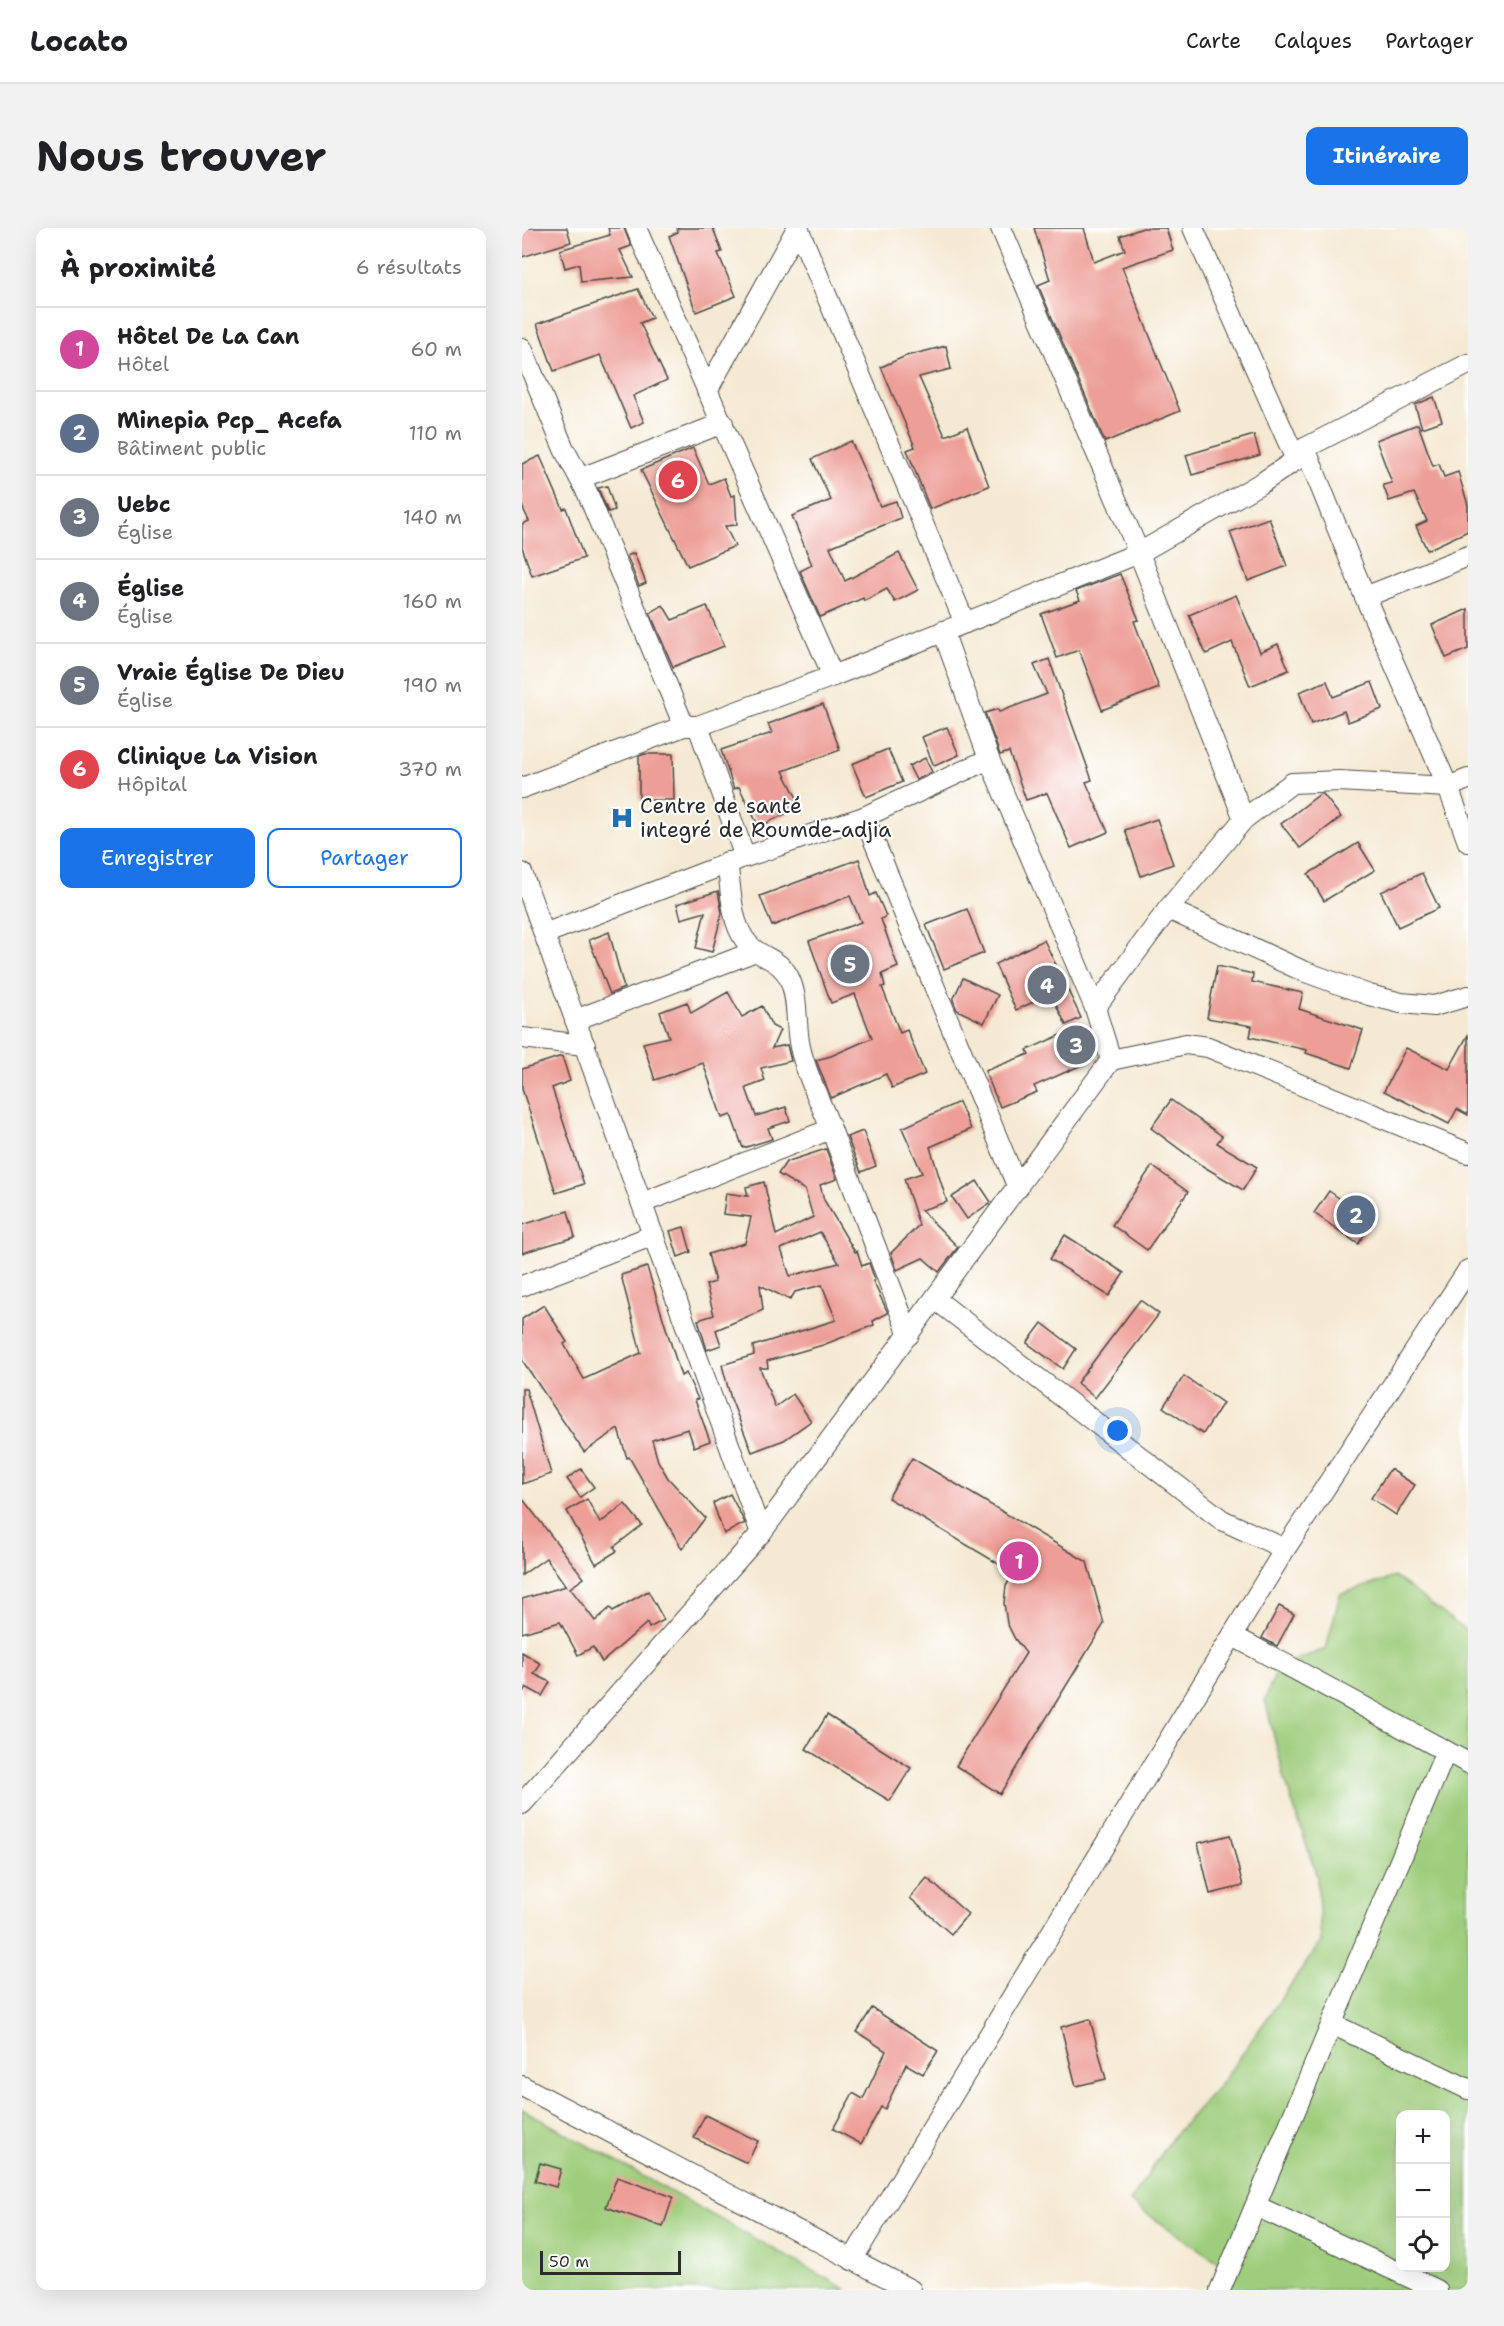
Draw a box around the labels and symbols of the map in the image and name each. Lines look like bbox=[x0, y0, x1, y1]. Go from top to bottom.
pin: 6 bbox=[658, 458, 698, 502]
place label: Centre de santé integré de Roumde-adjia bbox=[640, 792, 891, 844]
hospital icon: Centre de santé integré de Roumde-adjia bbox=[609, 805, 635, 831]
pin: 5 bbox=[830, 942, 870, 986]
pin: 4 bbox=[1028, 962, 1066, 1008]
pin: 3 bbox=[1056, 1022, 1096, 1068]
pin: 2 bbox=[1336, 1192, 1376, 1238]
your location bbox=[1103, 1416, 1132, 1445]
pin: 1 bbox=[1000, 1538, 1038, 1584]
scale bar bbox=[540, 2248, 681, 2276]

